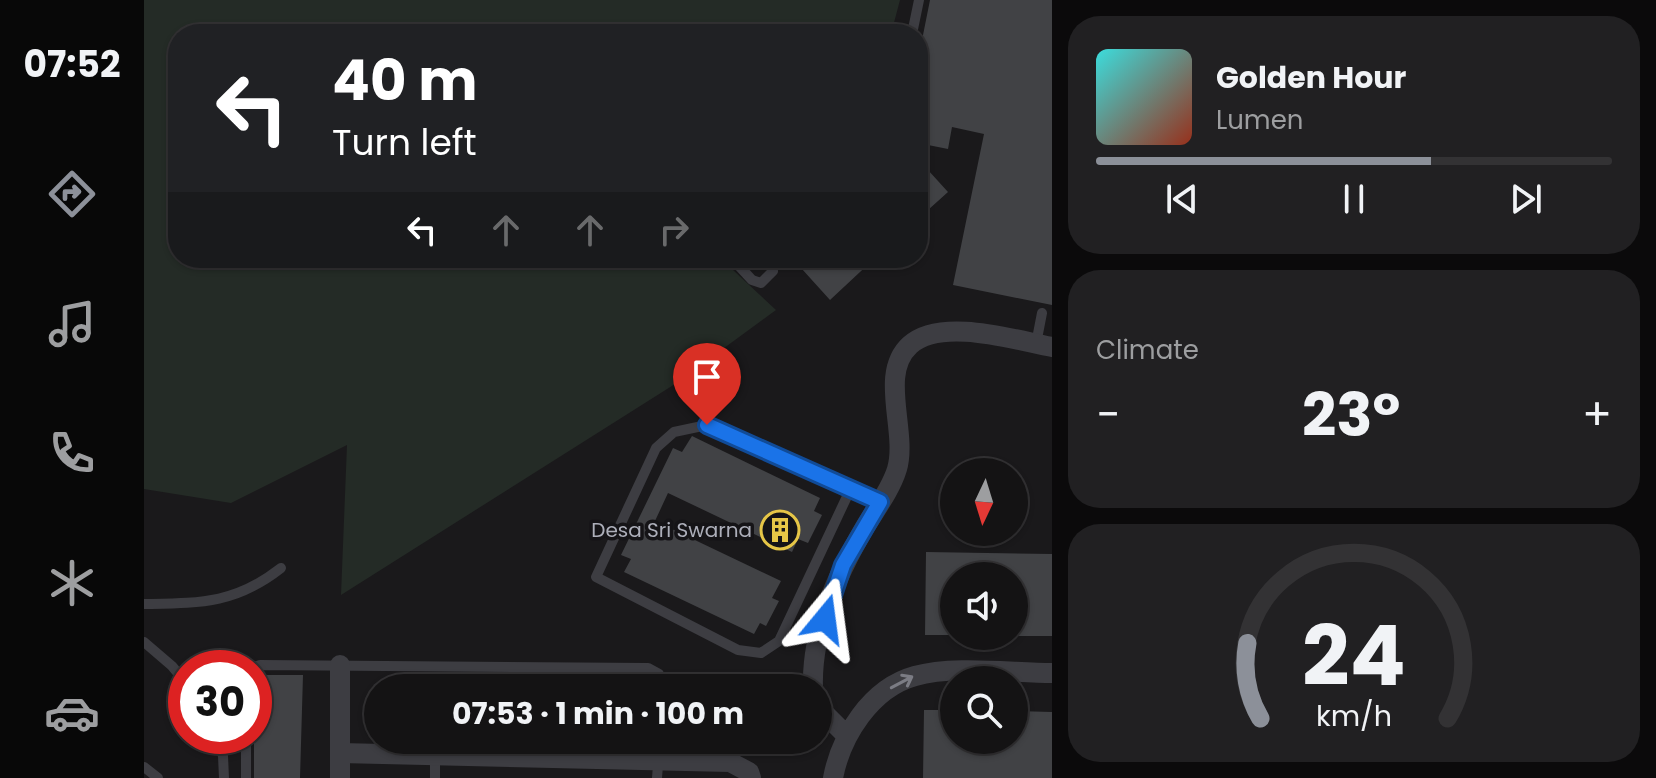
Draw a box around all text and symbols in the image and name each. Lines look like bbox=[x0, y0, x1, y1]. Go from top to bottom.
text: 07:52 bbox=[24, 39, 120, 90]
text: 40 m bbox=[332, 41, 478, 120]
icon: left bbox=[200, 56, 304, 160]
text: Golden Hour bbox=[1216, 56, 1406, 99]
text: Lumen bbox=[1216, 102, 1303, 138]
text: Turn left bbox=[332, 117, 477, 168]
icon: directions bbox=[44, 166, 100, 222]
icon: previous bbox=[1160, 177, 1204, 221]
icon: pause bbox=[1332, 177, 1376, 221]
icon: next bbox=[1504, 177, 1548, 221]
icon: left bbox=[400, 208, 444, 252]
icon: ahead bbox=[484, 208, 528, 252]
icon: ahead bbox=[568, 208, 612, 252]
icon: right bbox=[652, 208, 696, 252]
icon: music bbox=[44, 296, 100, 352]
text: Climate bbox=[1096, 332, 1199, 368]
pin bbox=[673, 343, 741, 425]
icon: arrive bbox=[685, 355, 729, 399]
text: 23° bbox=[1302, 373, 1400, 457]
text: − bbox=[1096, 384, 1120, 445]
text: + bbox=[1582, 384, 1612, 445]
icon: phone bbox=[44, 425, 100, 481]
north arrow bbox=[940, 458, 1028, 546]
map controls bbox=[940, 458, 1028, 754]
building icon: Desa Sri Swarna bbox=[759, 509, 801, 551]
place label: Desa Sri Swarna bbox=[591, 516, 752, 544]
icon: climate bbox=[44, 555, 100, 611]
button: sound bbox=[940, 562, 1028, 650]
position arrow bbox=[783, 577, 867, 661]
text: 24 bbox=[1302, 598, 1406, 714]
speed limit sign: 30 bbox=[168, 650, 272, 754]
button: search bbox=[940, 666, 1028, 754]
one-way arrow bbox=[890, 674, 914, 690]
icon: car bbox=[44, 685, 100, 741]
text: 07:53 · 1 min · 100 m bbox=[452, 692, 744, 735]
text: km/h bbox=[1316, 696, 1392, 736]

